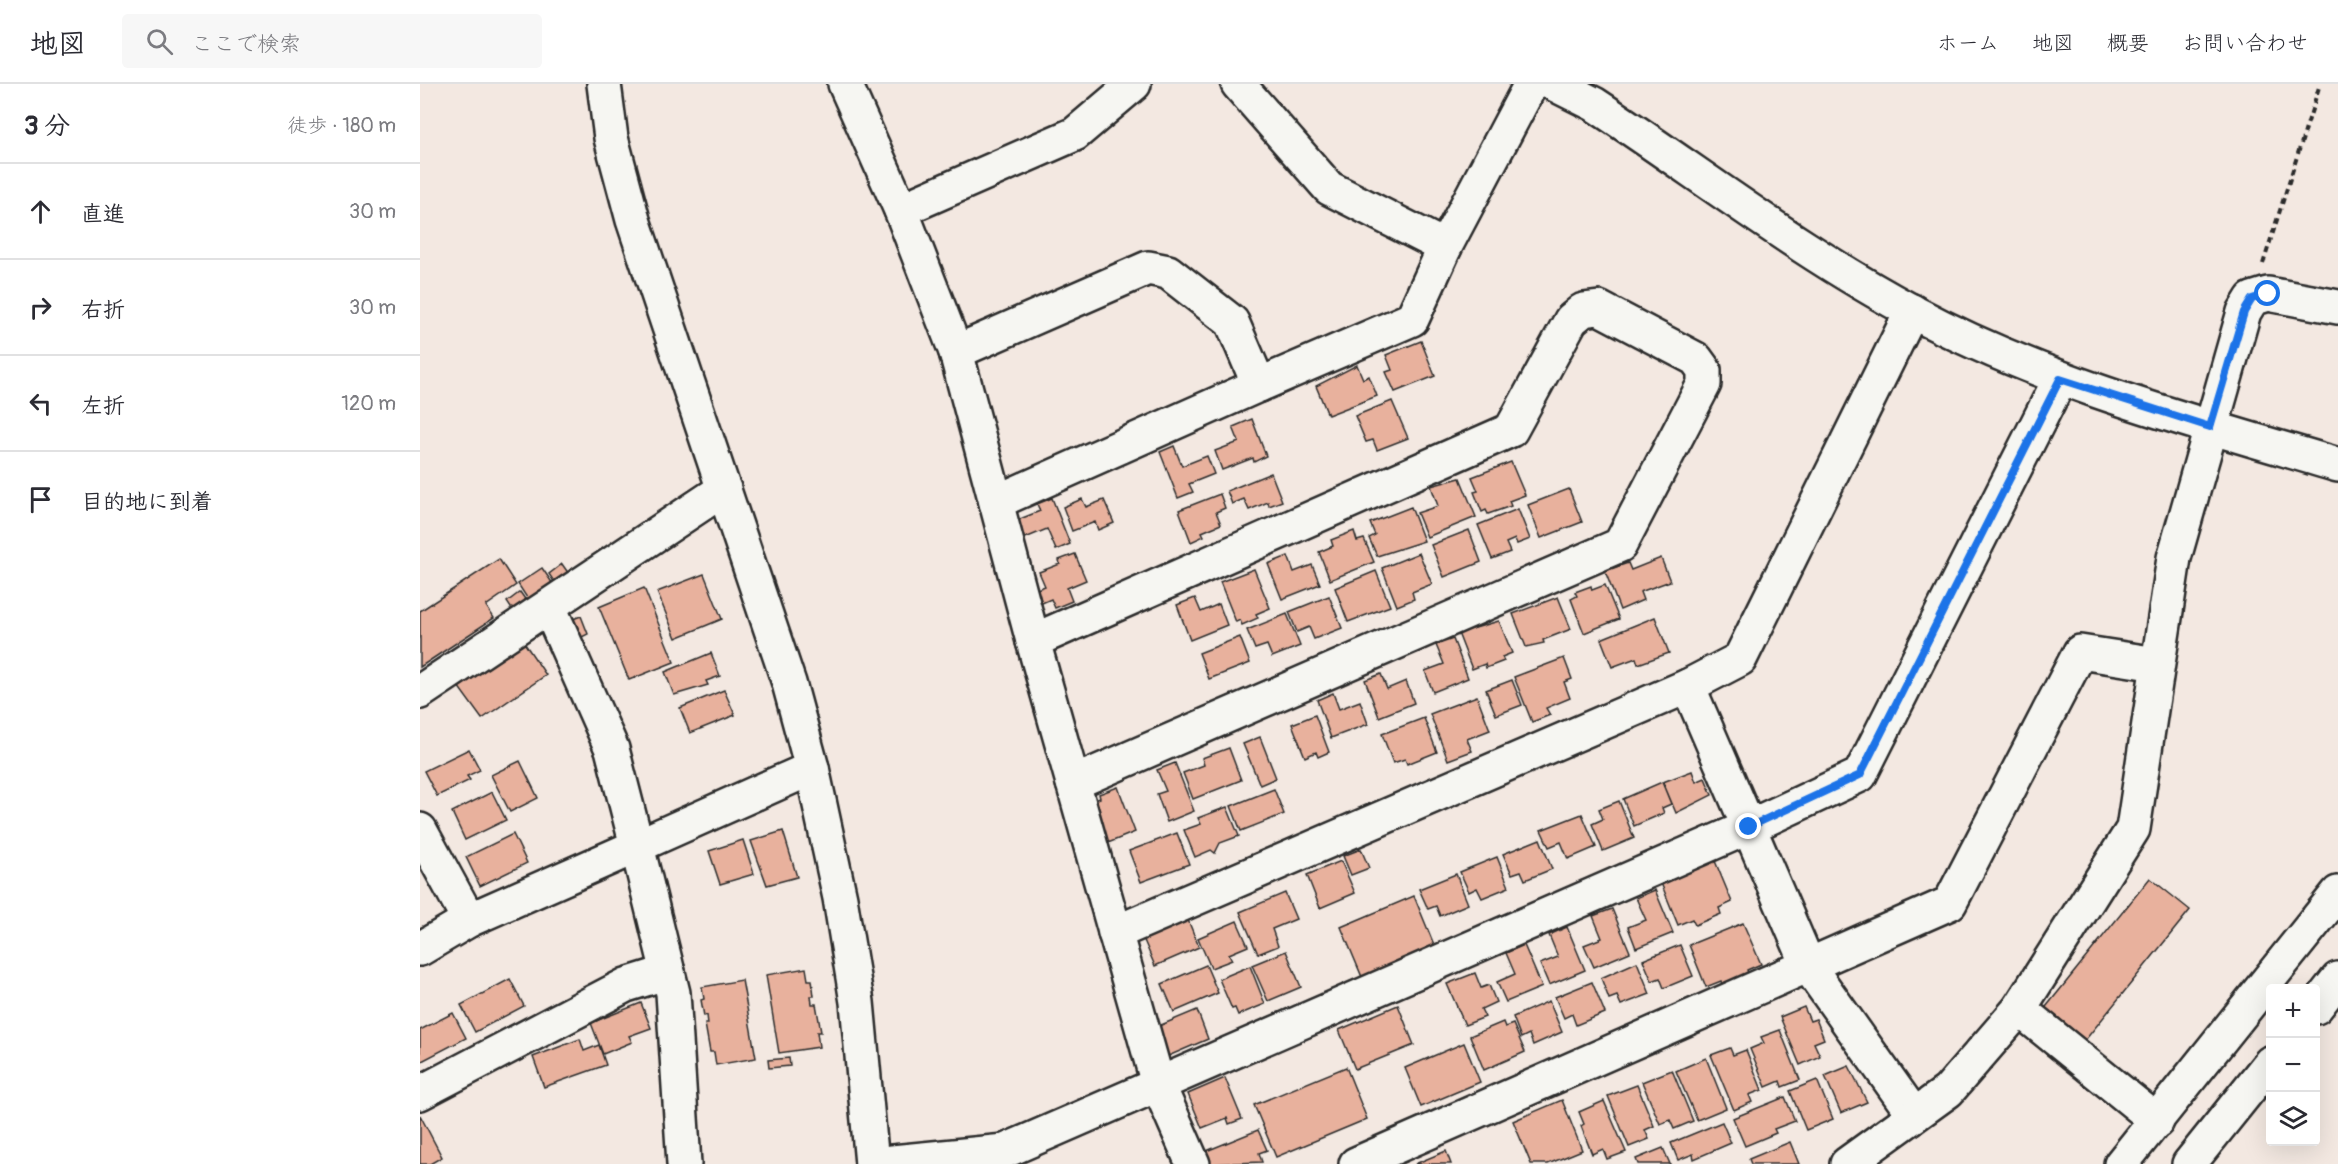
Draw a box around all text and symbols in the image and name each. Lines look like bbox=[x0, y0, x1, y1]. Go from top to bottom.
search box bbox=[122, 14, 542, 68]
icon: search bbox=[143, 25, 176, 58]
text: 地図 bbox=[30, 27, 86, 62]
text: ここで検索 bbox=[191, 30, 301, 58]
text: ホーム bbox=[1937, 30, 1999, 57]
text: 地図 bbox=[2032, 30, 2074, 57]
text: 概要 bbox=[2107, 30, 2149, 57]
text: お問い合わせ bbox=[2182, 30, 2308, 57]
text: 3 分 bbox=[24, 110, 70, 142]
text: 徒歩 · 180 m bbox=[287, 113, 396, 138]
icon: ahead bbox=[24, 195, 57, 228]
text: 30 m bbox=[349, 199, 396, 224]
text: 直進 bbox=[81, 200, 125, 228]
route start bbox=[2254, 280, 2280, 306]
icon: right bbox=[24, 291, 57, 324]
text: 30 m bbox=[349, 295, 396, 320]
text: 右折 bbox=[81, 296, 125, 324]
icon: left bbox=[24, 387, 57, 420]
text: 120 m bbox=[341, 391, 396, 416]
text: 左折 bbox=[81, 392, 125, 420]
icon: arrive bbox=[24, 483, 57, 516]
text: 目的地に到着 bbox=[81, 488, 213, 516]
route end bbox=[1735, 813, 1761, 839]
map controls bbox=[2266, 984, 2320, 1146]
button: + bbox=[2266, 984, 2320, 1038]
button: − bbox=[2266, 1038, 2320, 1092]
button: layers bbox=[2266, 1092, 2320, 1146]

